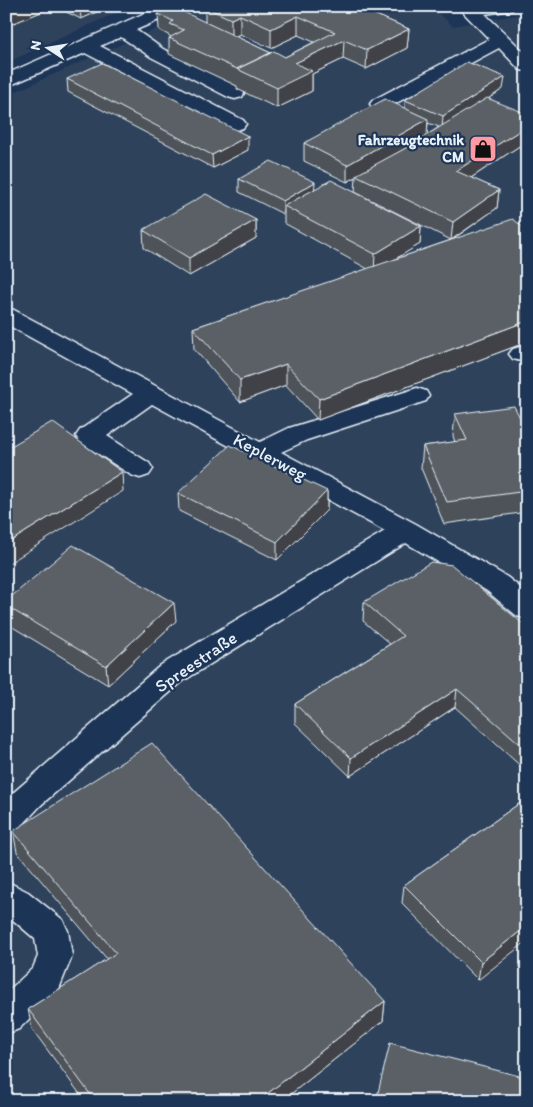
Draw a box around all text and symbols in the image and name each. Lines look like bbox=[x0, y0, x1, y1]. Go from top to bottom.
north arrow bbox=[22, 22, 72, 72]
text: N bbox=[26, 39, 45, 52]
place label: Fahrzeugtechnik CM bbox=[358, 131, 464, 166]
shop icon: Fahrzeugtechnik CM bbox=[468, 134, 498, 164]
street label: Keplerweg bbox=[229, 428, 311, 486]
street label: Spreestraße bbox=[151, 627, 241, 697]

